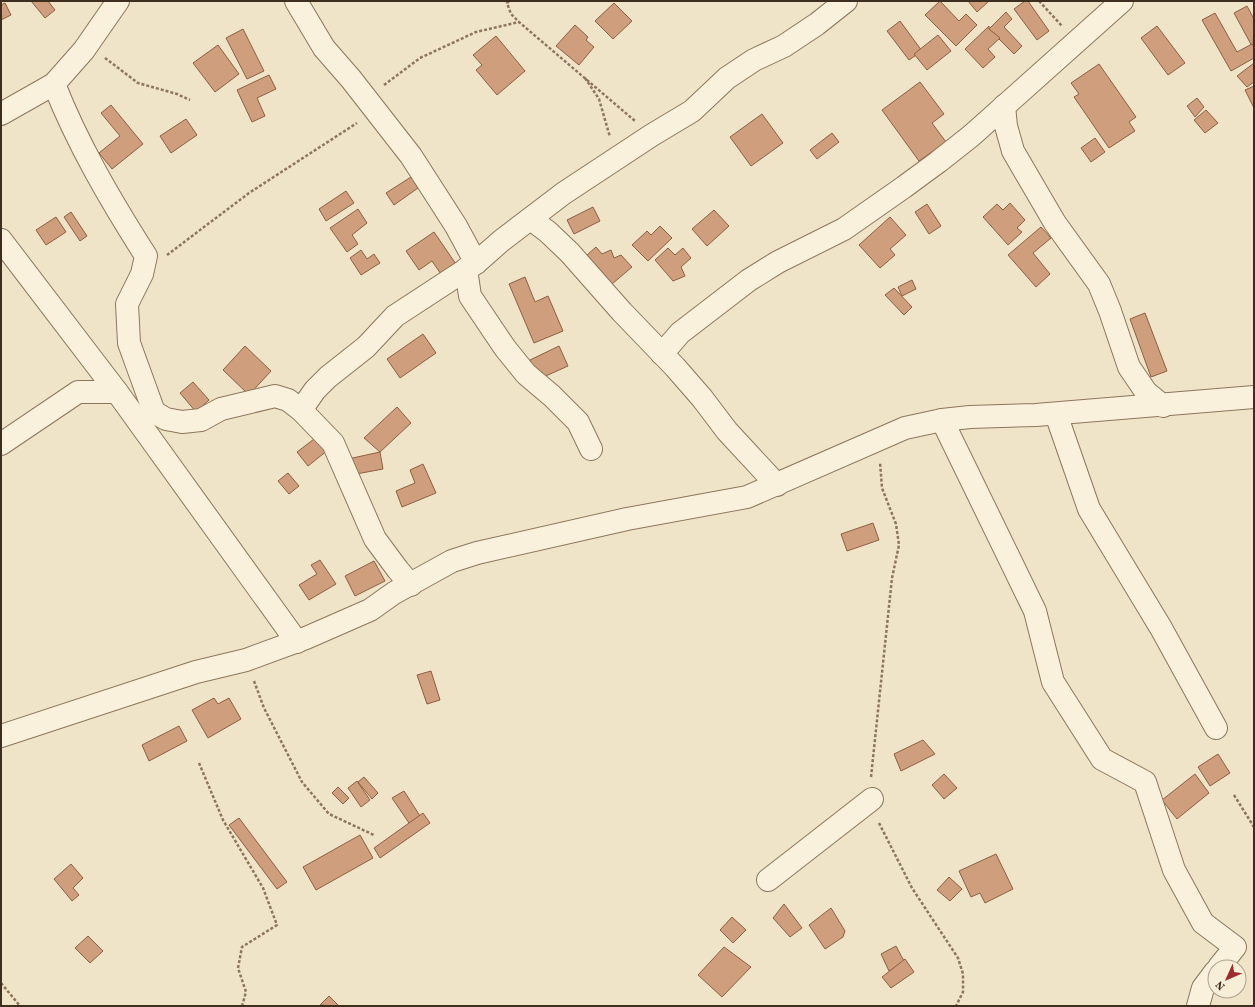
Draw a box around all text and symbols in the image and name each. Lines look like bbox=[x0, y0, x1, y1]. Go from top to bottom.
north arrow bbox=[1207, 959, 1247, 999]
text: N bbox=[1212, 978, 1228, 994]

